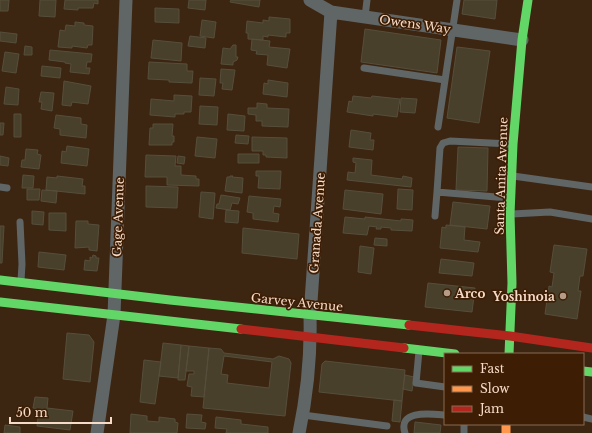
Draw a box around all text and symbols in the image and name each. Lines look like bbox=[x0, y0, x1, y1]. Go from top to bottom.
street label: Owens Way bbox=[378, 12, 452, 36]
street label: Santa Anita Avenue bbox=[491, 117, 511, 235]
street label: Granada Avenue bbox=[306, 172, 328, 274]
street label: Gage Avenue bbox=[109, 177, 127, 257]
place label: Arco bbox=[454, 286, 485, 301]
marker: Arco bbox=[442, 288, 452, 298]
place label: Yoshinoia bbox=[492, 289, 555, 304]
street label: Garvey Avenue bbox=[250, 290, 344, 314]
marker: Yoshinoia bbox=[558, 291, 568, 301]
legend bbox=[444, 353, 584, 425]
text: Fast bbox=[480, 361, 505, 376]
text: Slow bbox=[480, 381, 510, 396]
scale bar bbox=[10, 399, 111, 425]
text: Jam bbox=[478, 401, 504, 416]
text: 50 m bbox=[16, 405, 48, 420]

